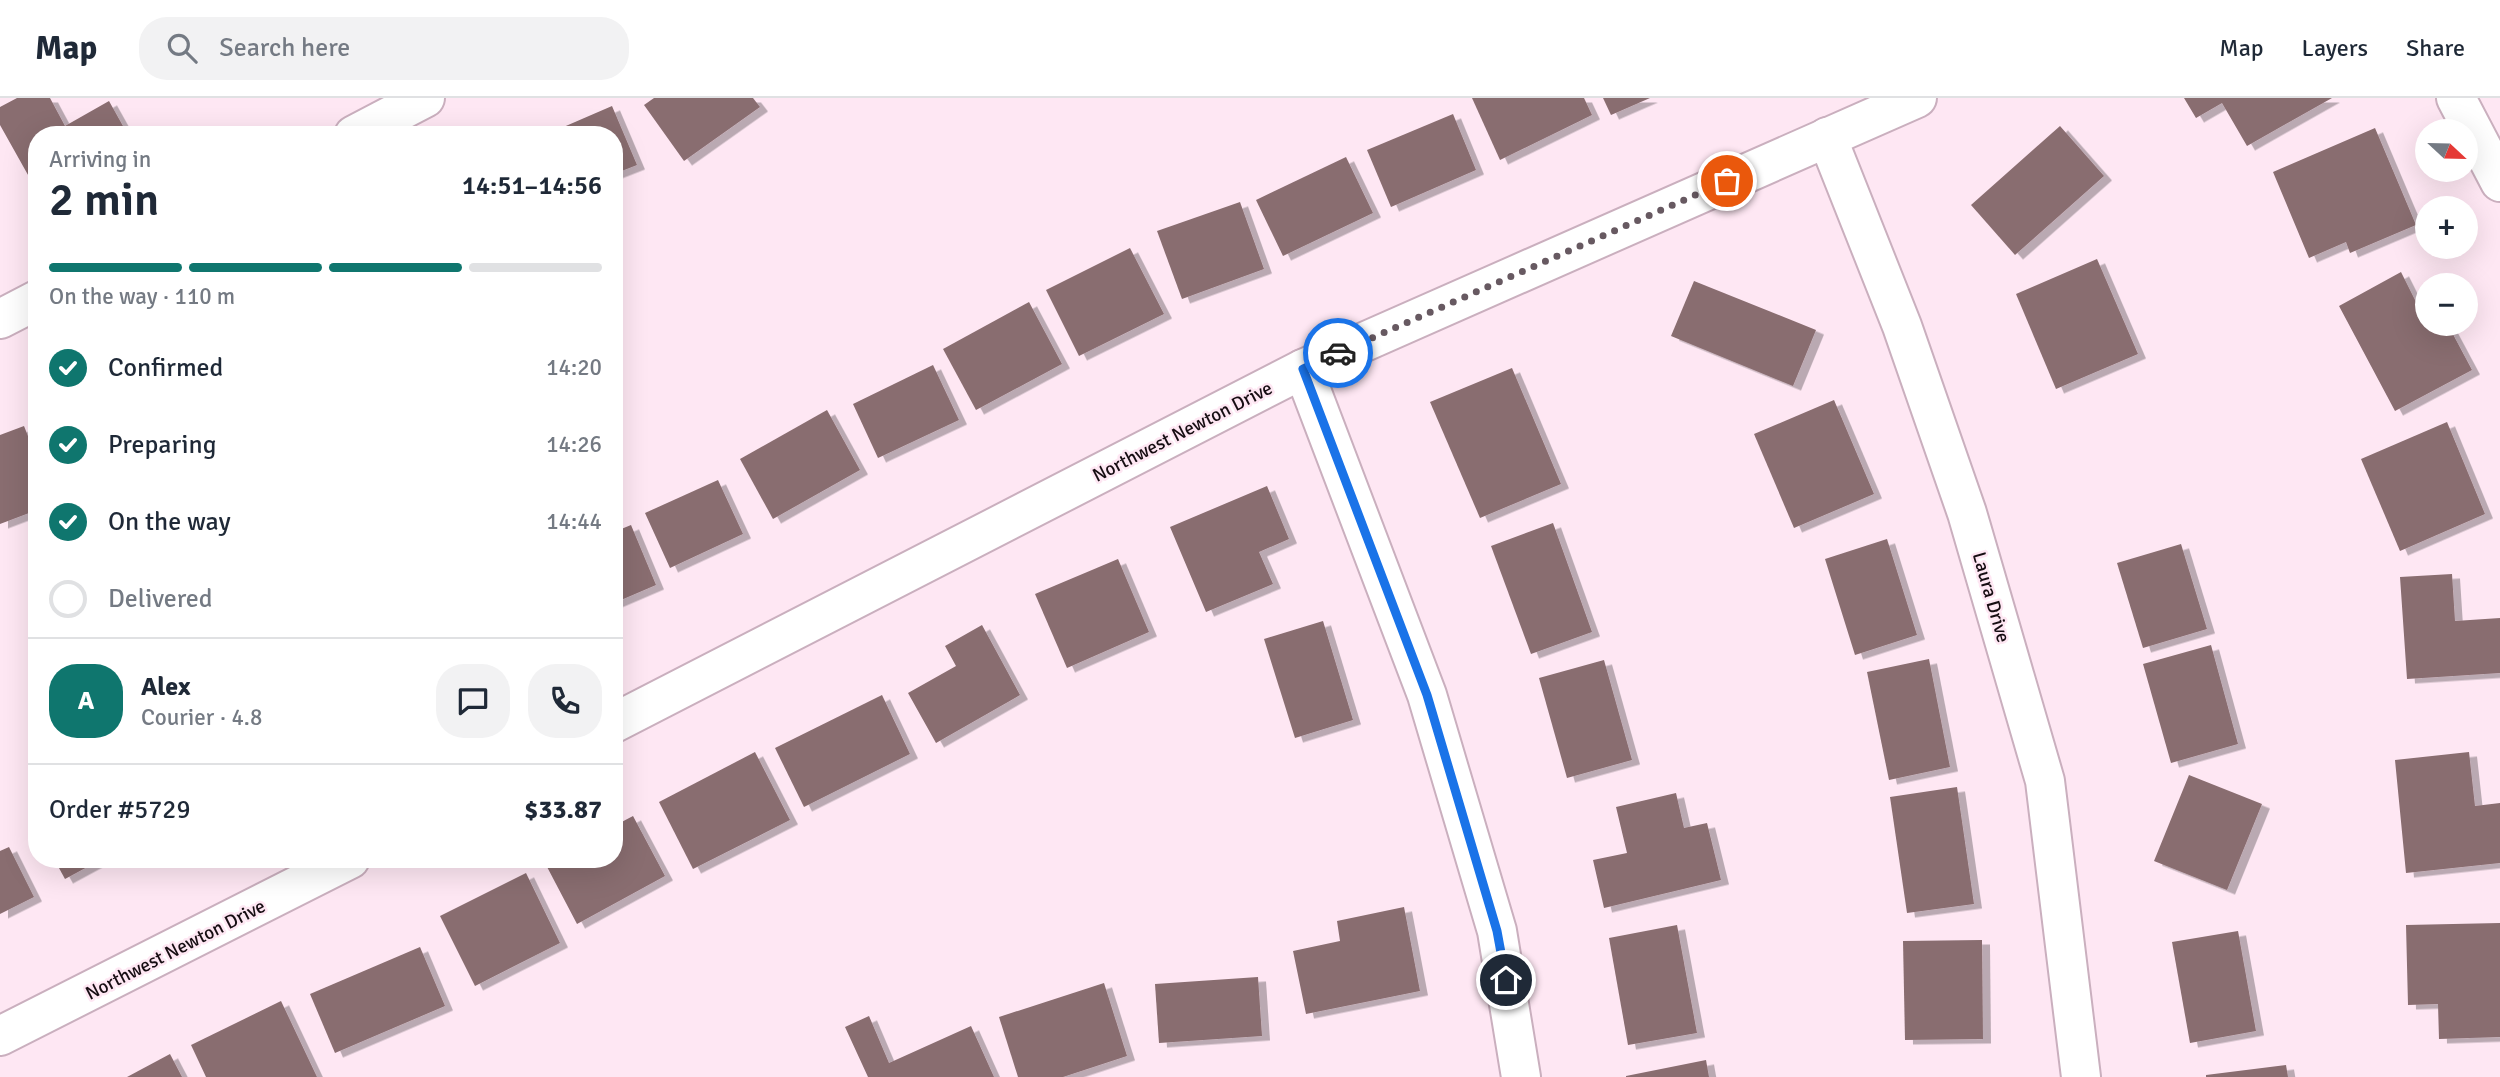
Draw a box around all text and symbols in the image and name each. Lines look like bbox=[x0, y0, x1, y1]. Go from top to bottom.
search box bbox=[139, 17, 629, 80]
text: Map bbox=[35, 28, 97, 69]
icon: search bbox=[163, 29, 201, 67]
text: Search here bbox=[219, 32, 350, 64]
text: Map bbox=[2219, 33, 2264, 63]
text: Layers bbox=[2302, 33, 2368, 63]
text: Share bbox=[2406, 33, 2465, 63]
north arrow bbox=[2415, 119, 2478, 182]
map controls bbox=[2415, 119, 2478, 336]
text: Arriving in bbox=[49, 145, 151, 174]
pin bbox=[1697, 151, 1757, 211]
icon: bag bbox=[1708, 162, 1746, 200]
text: 14:51–14:56 bbox=[462, 170, 602, 202]
text: 2 min bbox=[49, 172, 159, 228]
button: + bbox=[2415, 196, 2478, 259]
button: − bbox=[2415, 273, 2478, 336]
text: On the way · 110 m bbox=[49, 282, 235, 311]
courier bbox=[1303, 318, 1373, 388]
icon: car bbox=[1319, 334, 1357, 372]
icon: check bbox=[49, 349, 87, 387]
text: Confirmed bbox=[108, 352, 223, 384]
text: 14:20 bbox=[546, 353, 602, 382]
street label: Northwest Newton Drive bbox=[1089, 376, 1276, 488]
icon: check bbox=[49, 426, 87, 464]
text: Preparing bbox=[108, 429, 216, 461]
text: 14:26 bbox=[546, 430, 602, 459]
icon: check bbox=[49, 503, 87, 541]
text: On the way bbox=[108, 506, 231, 538]
text: 14:44 bbox=[546, 507, 602, 536]
street label: Laura Drive bbox=[1967, 549, 2015, 645]
text: Delivered bbox=[108, 583, 213, 615]
button: chat bbox=[436, 664, 510, 738]
button: phone bbox=[528, 664, 602, 738]
text: Alex bbox=[141, 671, 191, 703]
text: A bbox=[78, 685, 94, 717]
text: Courier · 4.8 bbox=[141, 703, 262, 732]
text: Order #5729 bbox=[49, 794, 190, 826]
text: $33.87 bbox=[524, 794, 602, 826]
street label: Northwest Newton Drive bbox=[82, 894, 269, 1006]
pin bbox=[1476, 950, 1536, 1010]
icon: home bbox=[1487, 961, 1525, 999]

